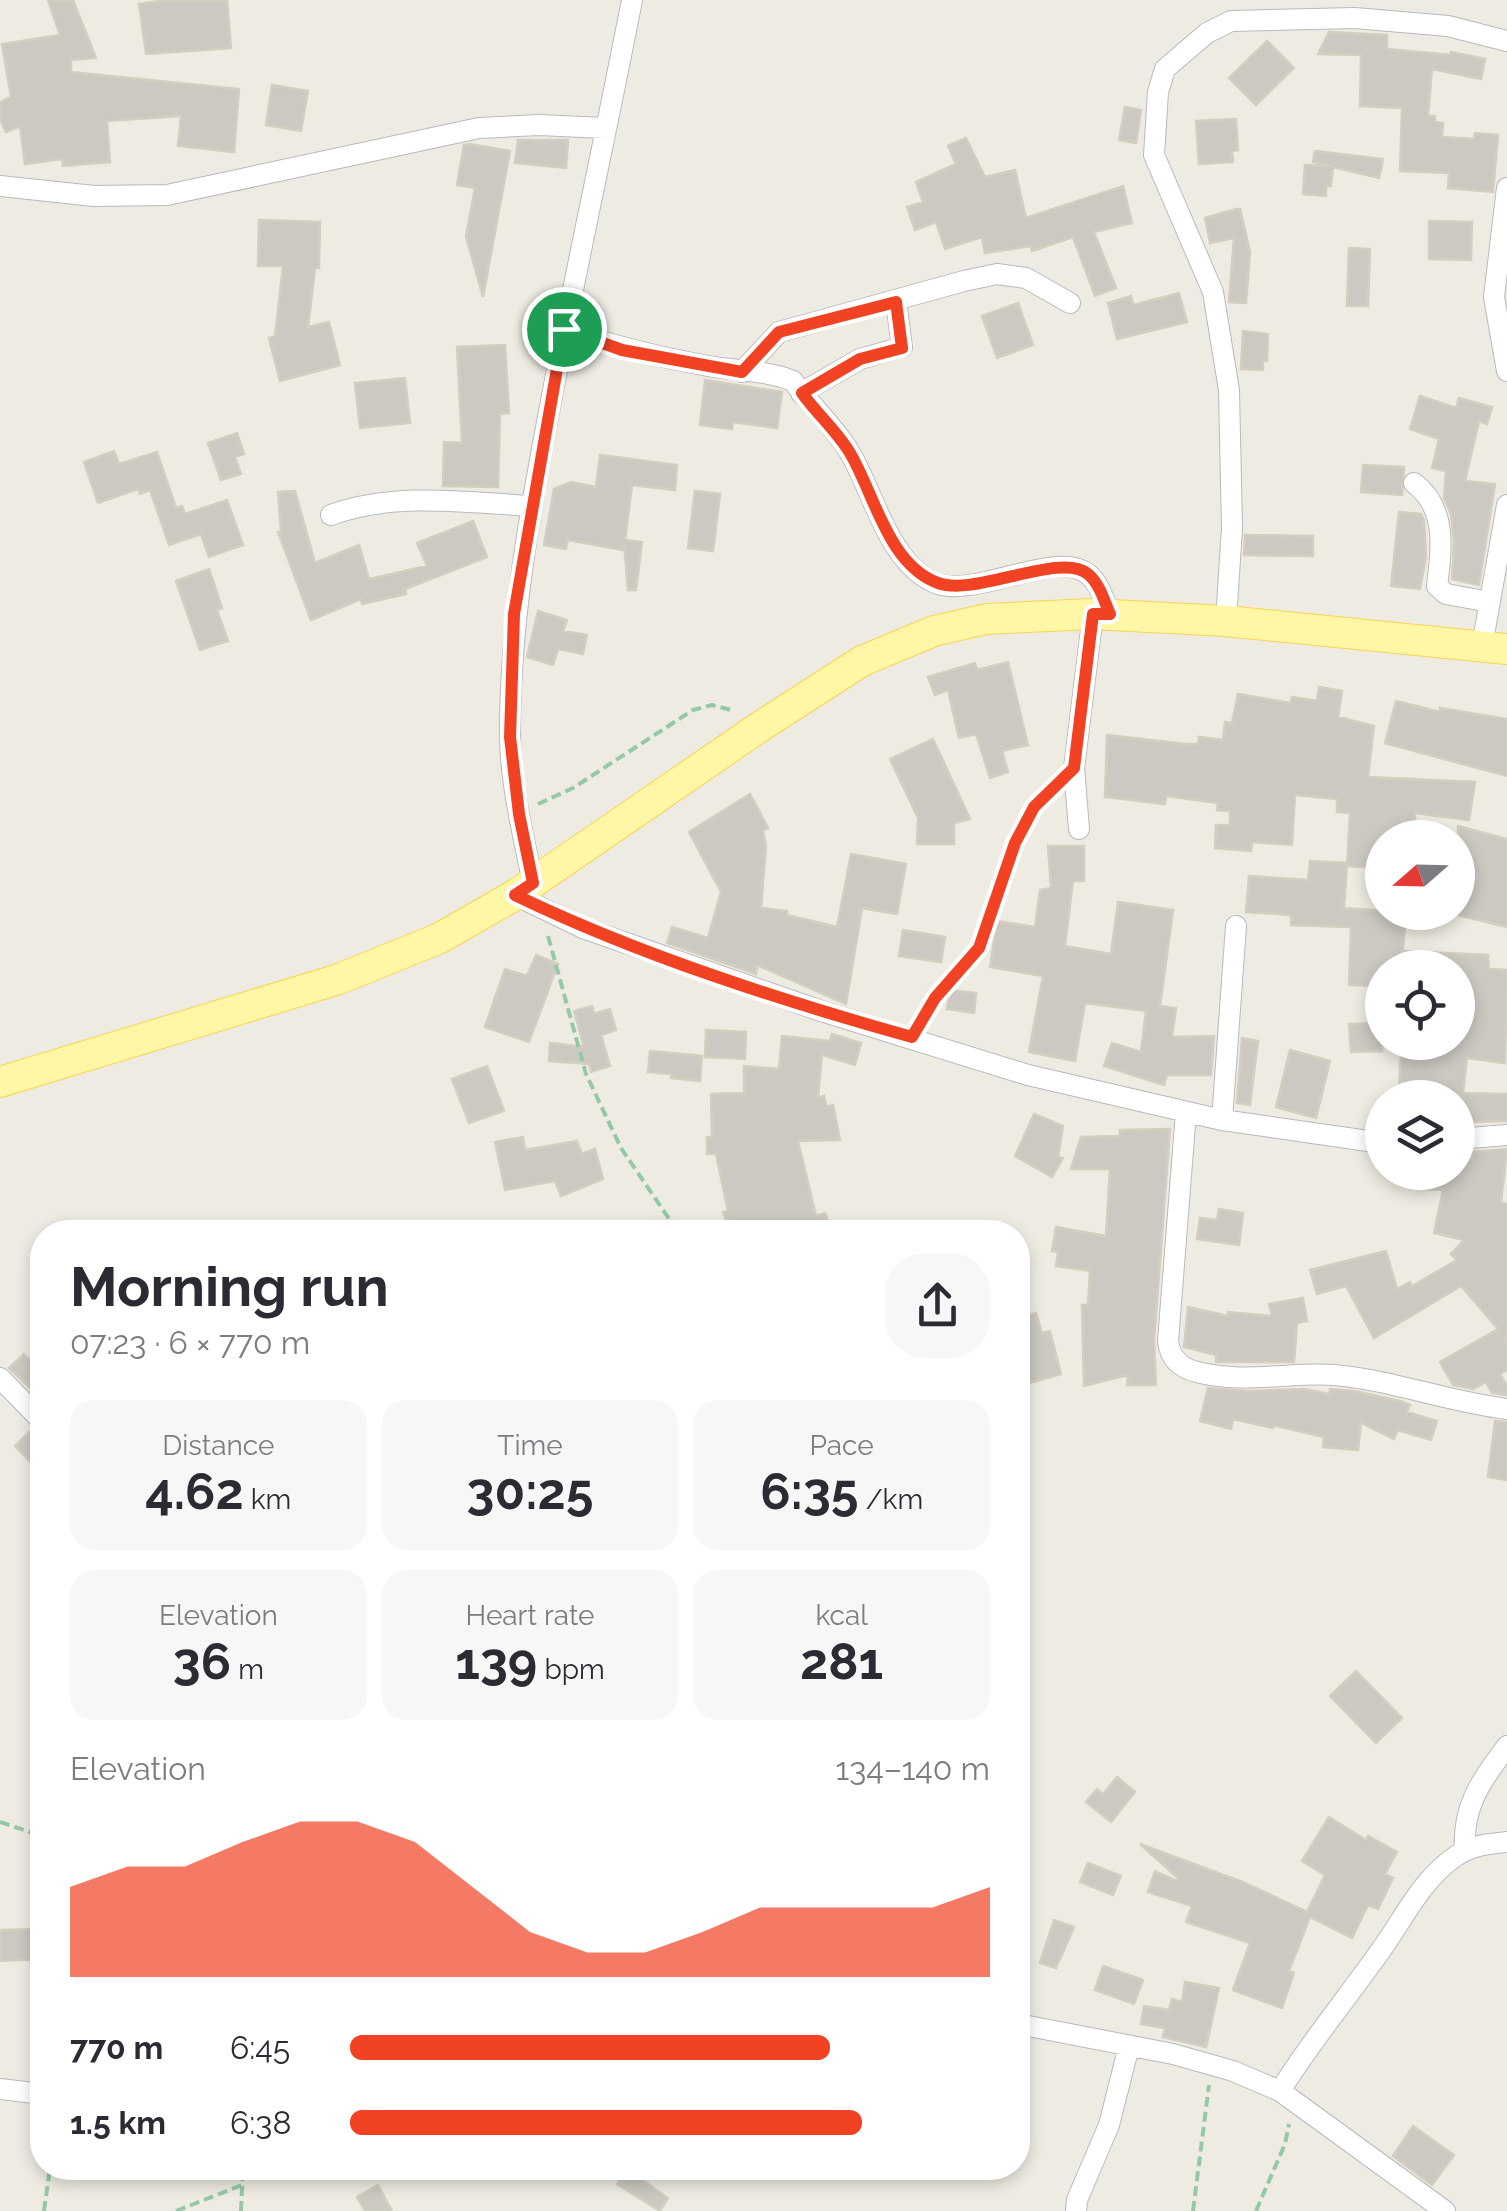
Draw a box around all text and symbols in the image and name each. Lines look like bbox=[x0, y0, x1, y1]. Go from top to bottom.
pin bbox=[522, 287, 607, 372]
icon: arrive bbox=[537, 302, 592, 357]
north arrow bbox=[1365, 820, 1475, 930]
map controls bbox=[1365, 820, 1475, 1190]
button: locate bbox=[1365, 950, 1475, 1060]
button: layers bbox=[1365, 1080, 1475, 1190]
button: share bbox=[885, 1253, 990, 1358]
text: Morning run bbox=[70, 1254, 389, 1319]
text: 07:23 · 6 × 770 m bbox=[70, 1324, 310, 1361]
text: Distance bbox=[162, 1429, 274, 1462]
text: Time bbox=[497, 1429, 563, 1462]
text: Pace bbox=[810, 1429, 874, 1462]
text: 4.62 bbox=[145, 1462, 244, 1521]
text: 30:25 bbox=[467, 1462, 593, 1521]
text: 6:35 bbox=[760, 1462, 859, 1521]
text: km bbox=[244, 1483, 291, 1516]
text: /km bbox=[859, 1483, 923, 1516]
text: Elevation bbox=[159, 1599, 278, 1632]
text: Heart rate bbox=[466, 1599, 594, 1632]
text: kcal bbox=[815, 1599, 868, 1632]
text: 36 bbox=[173, 1632, 231, 1691]
text: 139 bbox=[455, 1632, 537, 1691]
text: 281 bbox=[800, 1632, 883, 1691]
text: m bbox=[231, 1653, 264, 1686]
text: bpm bbox=[537, 1653, 605, 1686]
text: Elevation bbox=[70, 1750, 206, 1787]
text: 134–140 m bbox=[835, 1750, 990, 1787]
text: 770 m bbox=[70, 2029, 163, 2066]
text: 6:45 bbox=[230, 2029, 290, 2066]
text: 1.5 km bbox=[70, 2104, 166, 2141]
text: 6:38 bbox=[230, 2104, 291, 2141]

